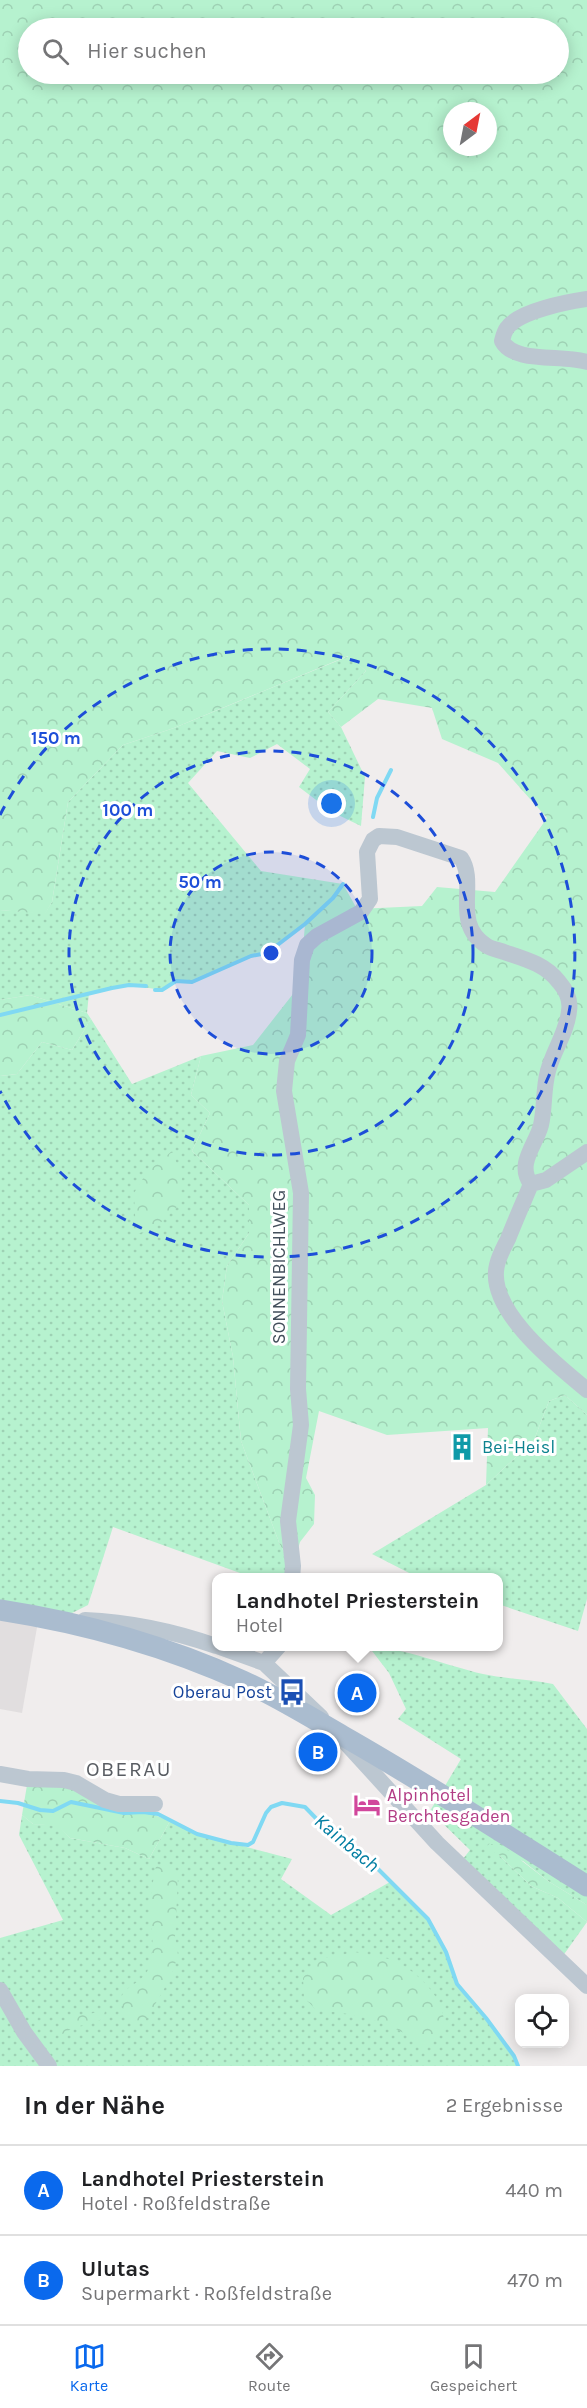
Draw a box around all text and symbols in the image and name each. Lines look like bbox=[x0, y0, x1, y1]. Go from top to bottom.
search box bbox=[18, 18, 569, 84]
icon: search bbox=[39, 35, 72, 68]
text: Hier suchen bbox=[87, 38, 207, 64]
north arrow bbox=[443, 102, 497, 156]
text: 150 m bbox=[31, 727, 81, 749]
your location bbox=[317, 789, 346, 818]
text: 100 m bbox=[103, 799, 153, 821]
text: 50 m bbox=[178, 871, 222, 893]
centre of rings bbox=[261, 943, 281, 963]
street label: SONNENBICHLWEG bbox=[268, 1190, 290, 1344]
building icon: Bei-Heisl bbox=[447, 1432, 477, 1462]
place label: Bei-Heisl bbox=[482, 1436, 555, 1458]
popup bbox=[212, 1573, 503, 1651]
text: Landhotel Priesterstein bbox=[236, 1588, 479, 1614]
text: Hotel bbox=[236, 1614, 283, 1637]
pin: A bbox=[338, 1670, 376, 1716]
bus stop icon: Oberau Post bbox=[277, 1677, 307, 1707]
place label: Oberau Post bbox=[173, 1681, 272, 1703]
pin: B bbox=[298, 1730, 338, 1774]
district label: OBERAU bbox=[86, 1757, 172, 1781]
place label: Alpinhotel Berchtesgaden bbox=[387, 1784, 510, 1827]
hotel icon: Alpinhotel Berchtesgaden bbox=[352, 1790, 382, 1820]
water label: Kainbach bbox=[310, 1809, 384, 1877]
map controls bbox=[515, 1994, 569, 2048]
button: locate bbox=[515, 1994, 569, 2048]
text: In der Nähe bbox=[24, 2090, 165, 2121]
text: 2 Ergebnisse bbox=[446, 2094, 563, 2117]
text: Landhotel Priesterstein bbox=[81, 2166, 324, 2192]
text: A bbox=[37, 2179, 50, 2202]
text: 440 m bbox=[505, 2179, 563, 2202]
text: Hotel · Roßfeldstraße bbox=[81, 2192, 271, 2215]
text: Ulutas bbox=[81, 2256, 150, 2282]
text: B bbox=[37, 2269, 50, 2292]
text: 470 m bbox=[507, 2269, 563, 2292]
text: Supermarkt · Roßfeldstraße bbox=[81, 2282, 332, 2305]
tab: Karte bbox=[70, 2340, 108, 2395]
tab: Route bbox=[248, 2340, 290, 2395]
tab: Gespeichert bbox=[430, 2340, 517, 2395]

